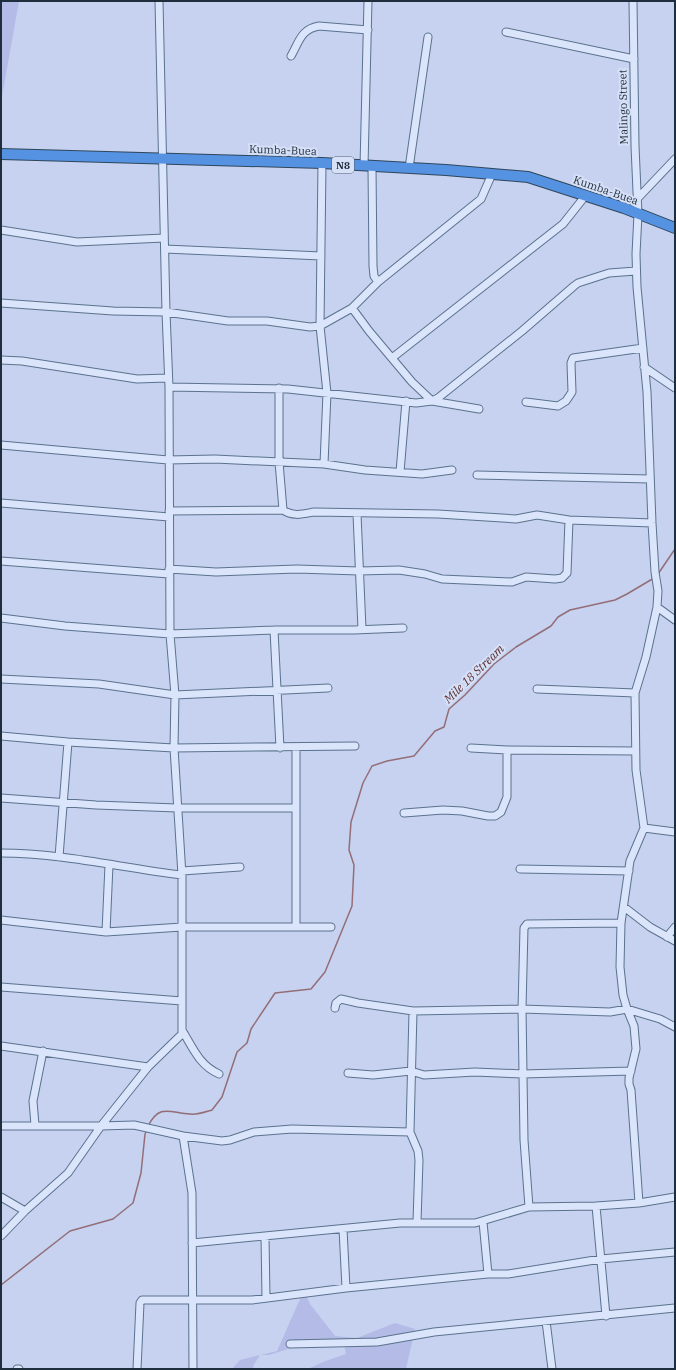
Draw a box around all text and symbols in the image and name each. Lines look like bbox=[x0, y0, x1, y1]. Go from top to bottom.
street label: Malingo Street bbox=[615, 69, 631, 145]
street label: Kumba-Buea bbox=[249, 142, 317, 158]
road number: N8 bbox=[332, 157, 354, 173]
street label: Kumba-Buea bbox=[572, 172, 640, 208]
water label: Mile 18 Stream bbox=[440, 641, 507, 707]

